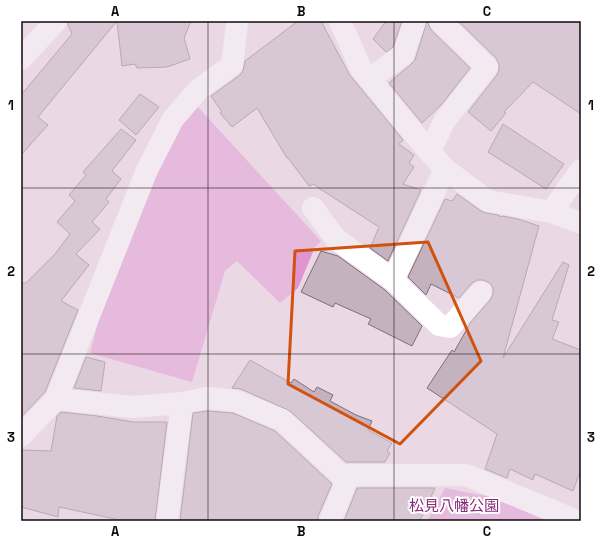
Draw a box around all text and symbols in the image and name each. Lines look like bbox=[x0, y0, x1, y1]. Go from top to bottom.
text: A bbox=[111, 3, 120, 20]
text: B bbox=[297, 3, 306, 20]
text: C bbox=[483, 3, 491, 20]
text: 1 bbox=[8, 97, 14, 114]
text: 1 bbox=[588, 97, 594, 114]
text: 2 bbox=[7, 263, 15, 280]
text: 2 bbox=[587, 263, 595, 280]
text: 3 bbox=[7, 429, 15, 446]
text: 3 bbox=[587, 429, 595, 446]
park label: 松見八幡公園 bbox=[409, 496, 499, 515]
text: A bbox=[111, 523, 120, 540]
text: B bbox=[297, 523, 306, 540]
text: C bbox=[483, 523, 491, 540]

